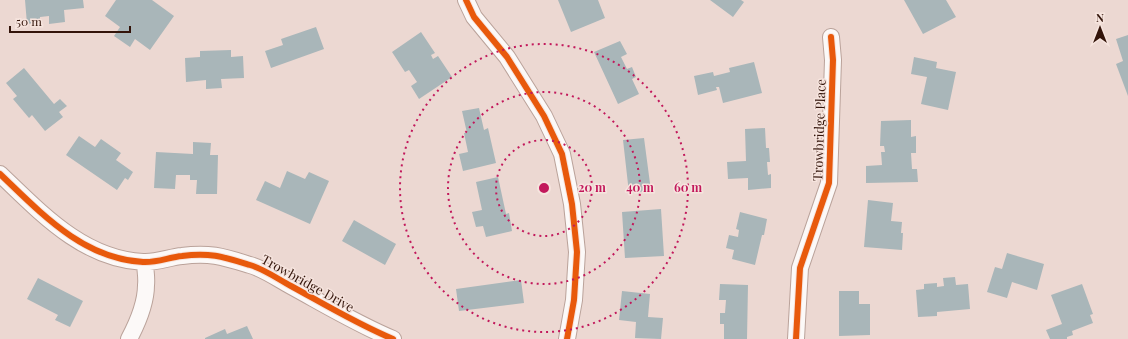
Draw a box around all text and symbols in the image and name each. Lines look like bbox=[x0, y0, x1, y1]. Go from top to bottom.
scale bar bbox=[10, 8, 130, 34]
north arrow bbox=[1080, 8, 1120, 48]
text: N bbox=[1096, 10, 1104, 25]
text: 50 m bbox=[16, 13, 42, 29]
street label: Trowbridge Place bbox=[808, 78, 829, 181]
text: 20 m bbox=[578, 179, 606, 195]
text: 40 m bbox=[626, 179, 654, 195]
text: 60 m bbox=[674, 179, 702, 195]
centre of rings bbox=[537, 181, 551, 195]
street label: Trowbridge Drive bbox=[259, 250, 358, 315]

